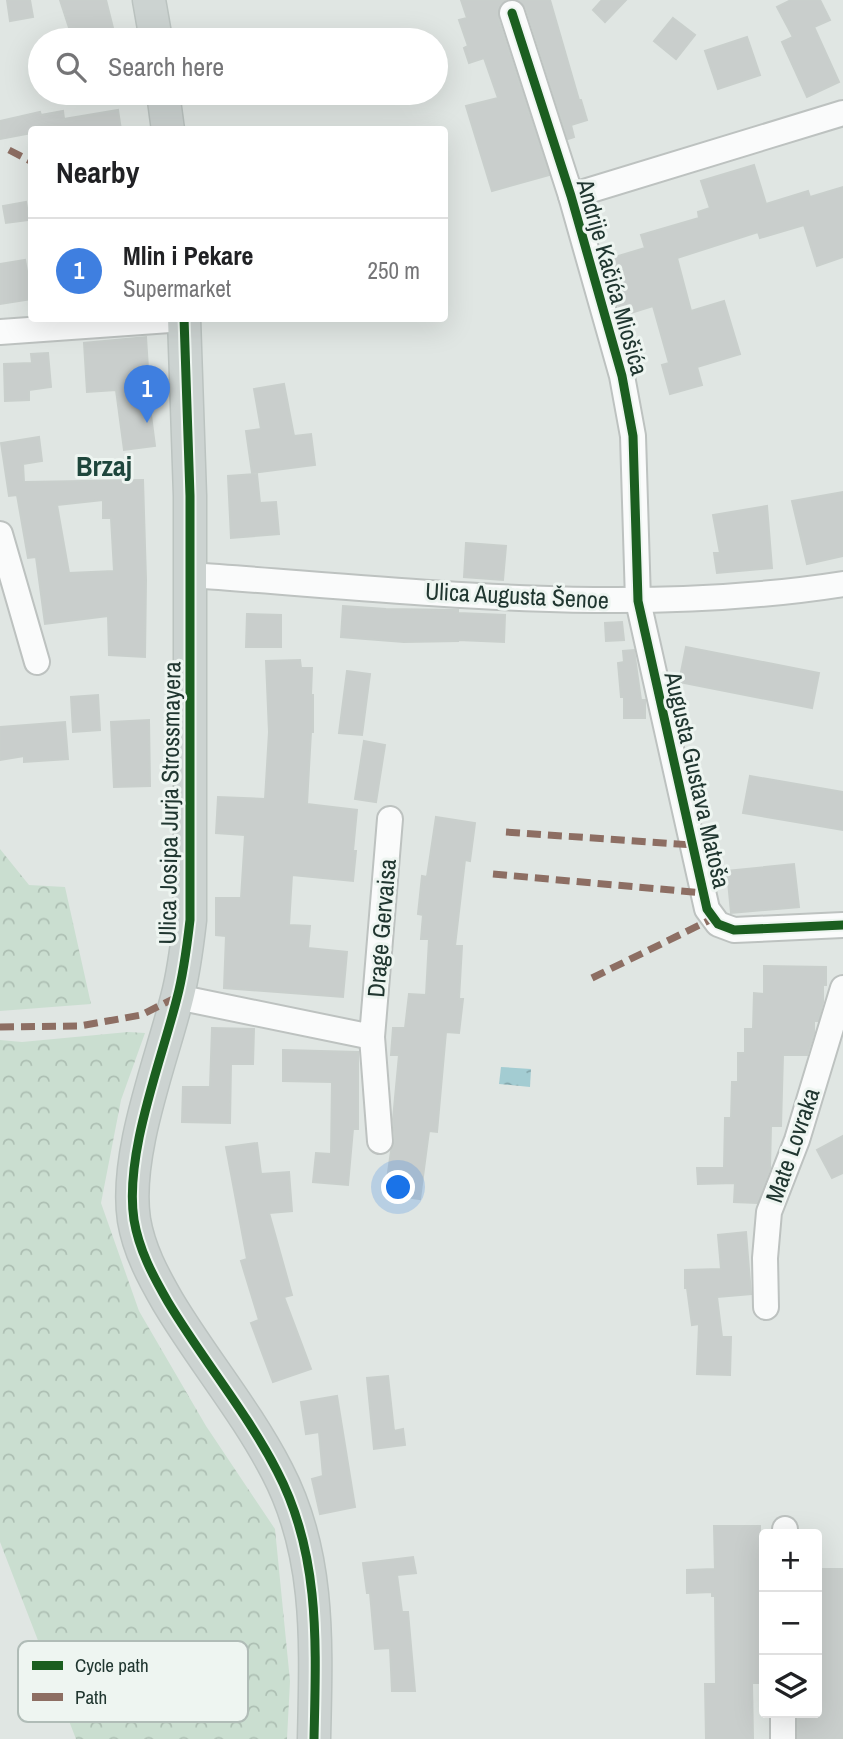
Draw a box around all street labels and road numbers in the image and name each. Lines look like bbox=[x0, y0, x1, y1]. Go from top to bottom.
street label: Andrije Kačića Miošića bbox=[569, 174, 656, 379]
street label: Ulica Augusta Šenoe bbox=[424, 574, 610, 616]
street label: Ulica Josipa Jurja Strossmayera bbox=[151, 661, 187, 945]
street label: Augusta Gustava Matoša bbox=[657, 668, 738, 891]
street label: Drage Gervaisa bbox=[359, 857, 403, 999]
street label: Mate Lovraka bbox=[757, 1083, 827, 1207]

